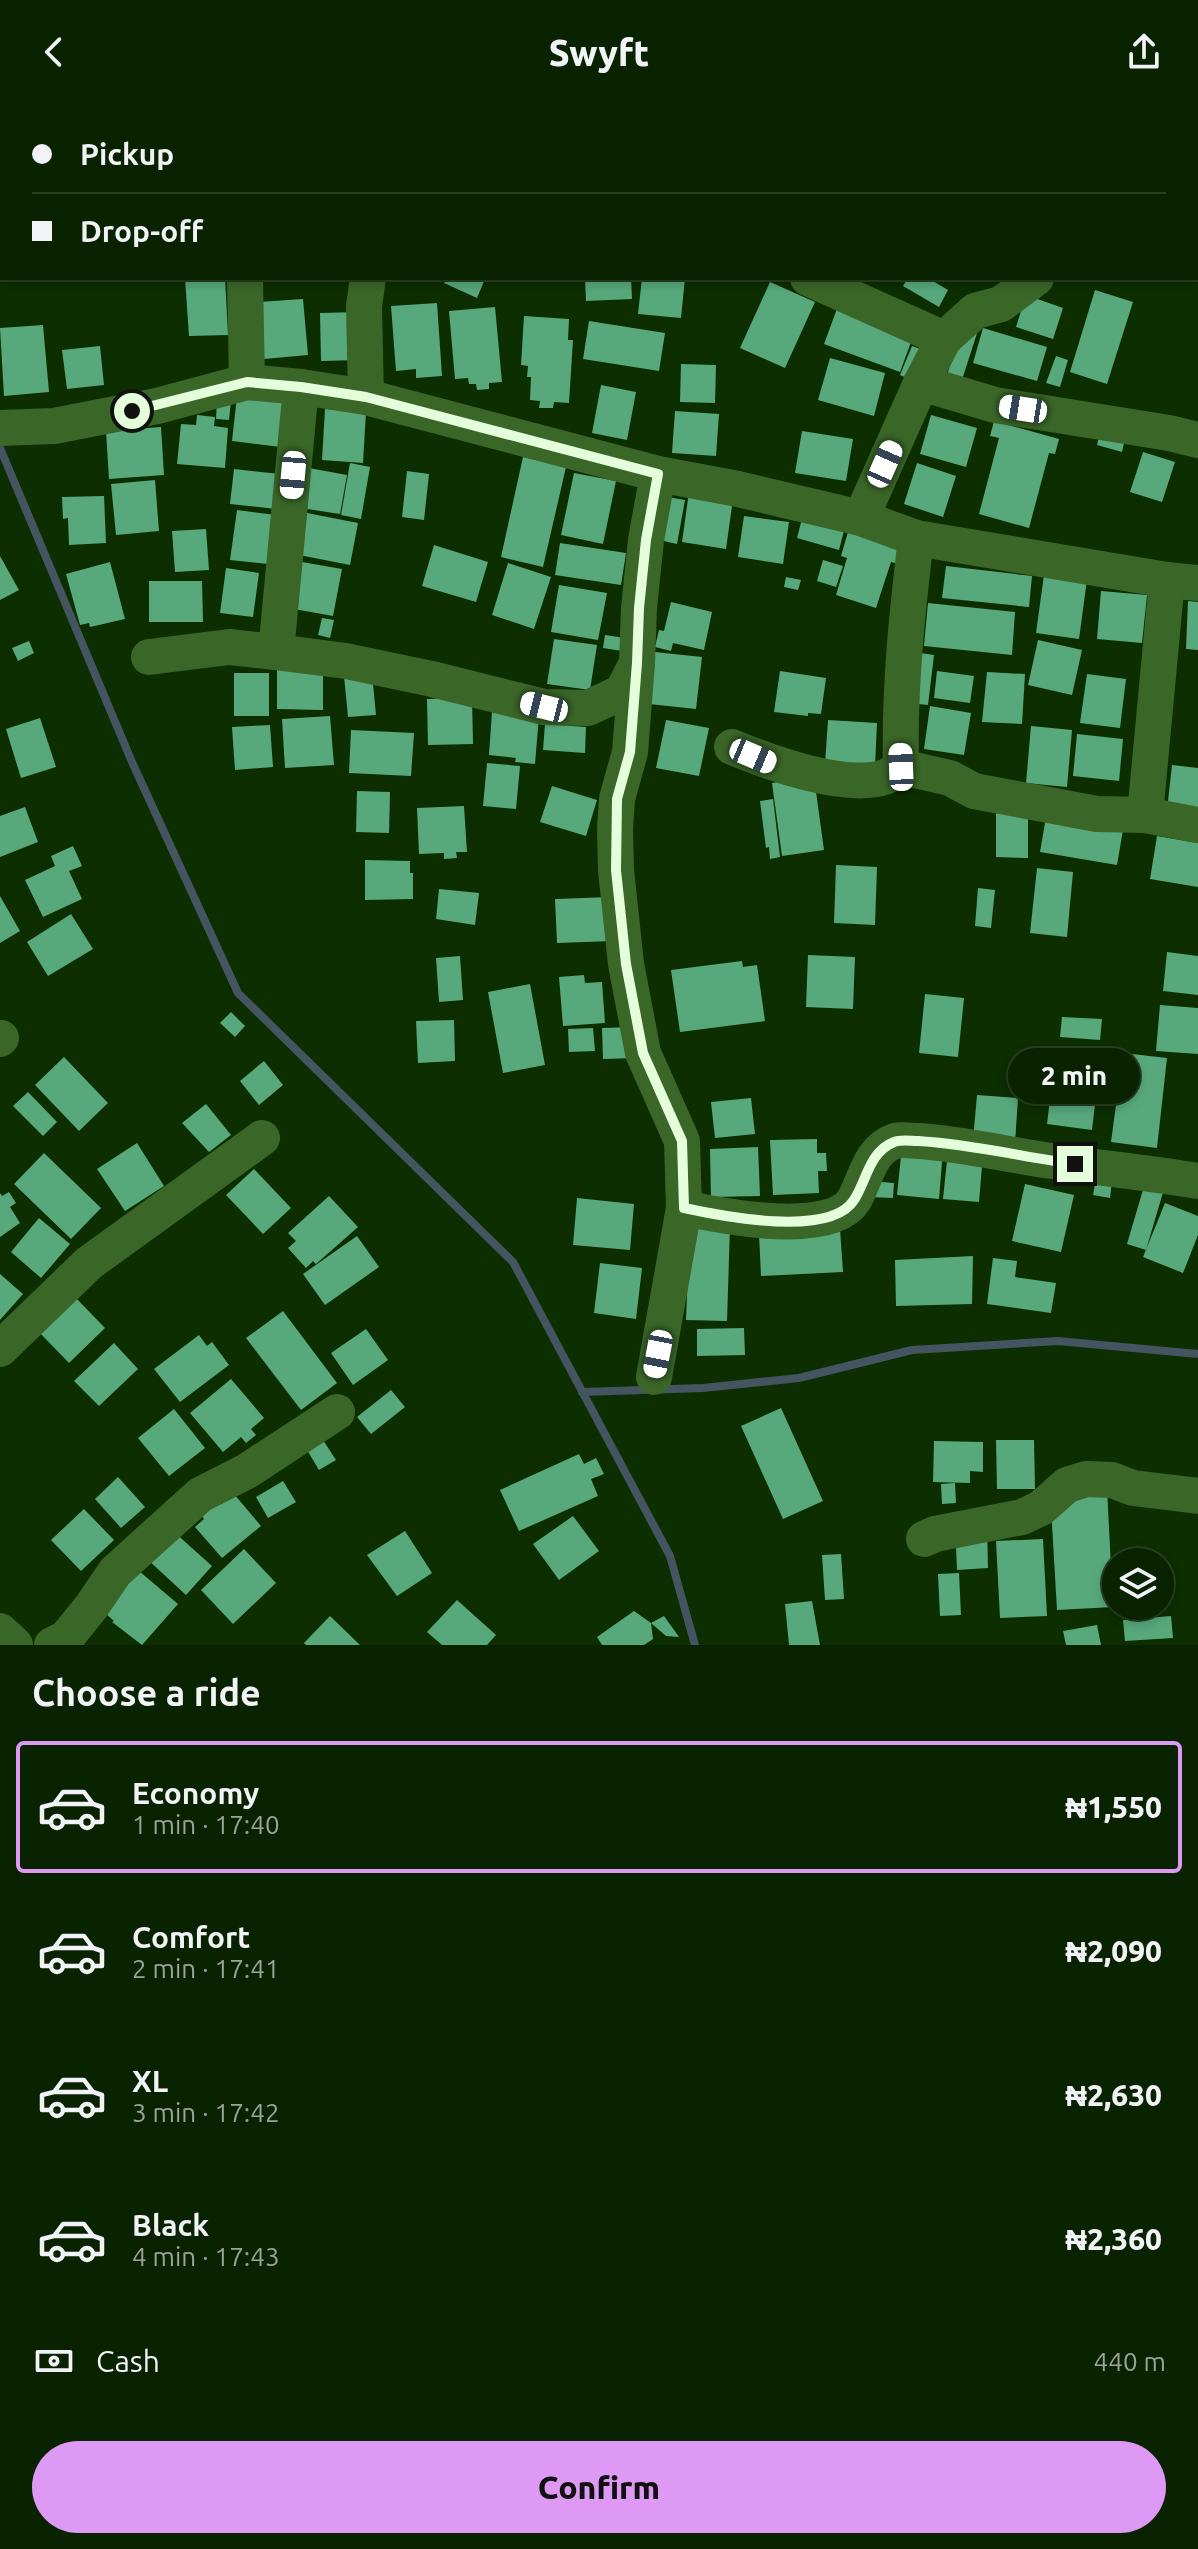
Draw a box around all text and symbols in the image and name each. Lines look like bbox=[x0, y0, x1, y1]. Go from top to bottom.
icon: back bbox=[32, 30, 76, 74]
icon: share bbox=[1122, 30, 1166, 74]
text: Swyft bbox=[549, 32, 649, 73]
text: Pickup bbox=[80, 137, 174, 171]
text: Drop-off bbox=[80, 214, 203, 248]
route start bbox=[114, 393, 150, 429]
car bbox=[997, 393, 1049, 425]
car bbox=[864, 437, 906, 491]
car bbox=[279, 450, 307, 500]
car bbox=[518, 690, 570, 724]
car bbox=[726, 736, 780, 776]
car bbox=[888, 743, 914, 791]
callout: 2 min bbox=[1009, 1048, 1141, 1104]
text: 2 min bbox=[1041, 1061, 1107, 1090]
route end bbox=[1057, 1146, 1093, 1182]
car bbox=[642, 1328, 674, 1380]
map controls bbox=[1102, 1548, 1174, 1620]
button: layers bbox=[1102, 1548, 1174, 1620]
text: Choose a ride bbox=[32, 1672, 261, 1713]
icon: car bbox=[36, 1771, 108, 1843]
text: Economy bbox=[132, 1776, 259, 1810]
text: ₦1,550 bbox=[1065, 1790, 1162, 1824]
text: 1 min · 17:40 bbox=[132, 1810, 280, 1839]
icon: car bbox=[36, 1915, 108, 1987]
text: Comfort bbox=[132, 1920, 250, 1954]
text: ₦2,090 bbox=[1065, 1934, 1162, 1968]
text: 2 min · 17:41 bbox=[132, 1954, 280, 1983]
icon: car bbox=[36, 2059, 108, 2131]
text: XL bbox=[132, 2064, 168, 2098]
text: ₦2,630 bbox=[1065, 2078, 1162, 2112]
text: 3 min · 17:42 bbox=[132, 2098, 280, 2127]
icon: car bbox=[36, 2203, 108, 2275]
text: Black bbox=[132, 2208, 209, 2242]
text: ₦2,360 bbox=[1065, 2222, 1162, 2256]
text: 4 min · 17:43 bbox=[132, 2242, 280, 2271]
icon: cash bbox=[32, 2339, 76, 2383]
text: Cash bbox=[96, 2344, 160, 2378]
text: 440 m bbox=[1094, 2347, 1166, 2376]
button: Confirm bbox=[32, 2441, 1166, 2533]

